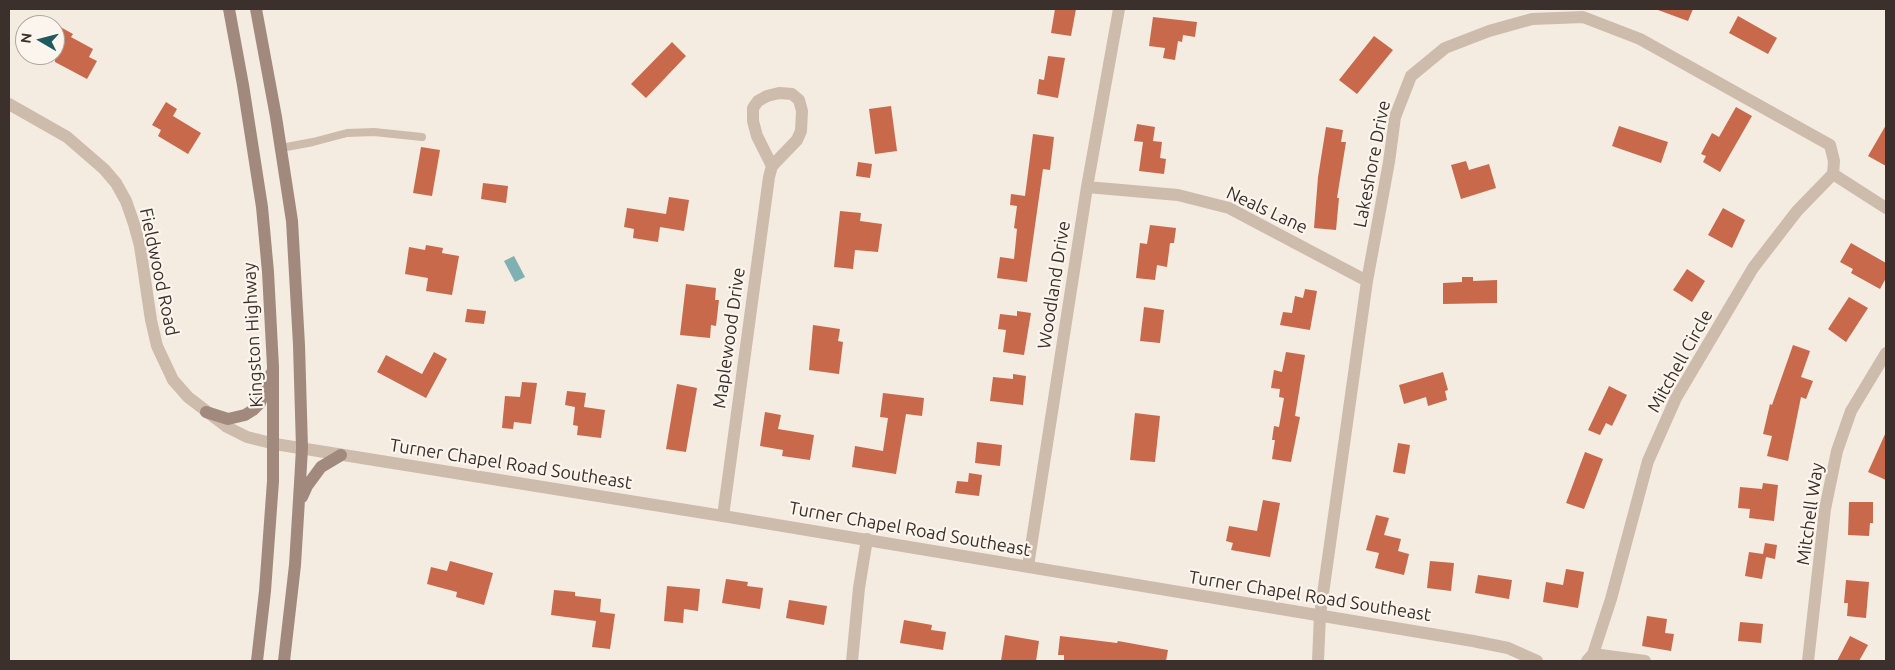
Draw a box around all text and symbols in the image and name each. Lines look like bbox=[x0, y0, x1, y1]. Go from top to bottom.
north arrow bbox=[15, 15, 65, 65]
text: N bbox=[17, 32, 35, 44]
street label: Lakeshore Drive bbox=[1349, 99, 1395, 229]
street label: Neals Lane bbox=[1223, 182, 1311, 238]
street label: Fieldwood Road bbox=[135, 206, 183, 338]
street label: Woodland Drive bbox=[1033, 219, 1075, 351]
street label: Kingston Highway bbox=[238, 262, 268, 408]
street label: Maplewood Drive bbox=[708, 266, 750, 410]
street label: Mitchell Circle bbox=[1643, 306, 1717, 416]
street label: Turner Chapel Road Southeast bbox=[388, 434, 634, 494]
street label: Mitchell Way bbox=[1792, 461, 1828, 567]
street label: Turner Chapel Road Southeast bbox=[788, 497, 1032, 561]
street label: Turner Chapel Road Southeast bbox=[1187, 566, 1433, 626]

